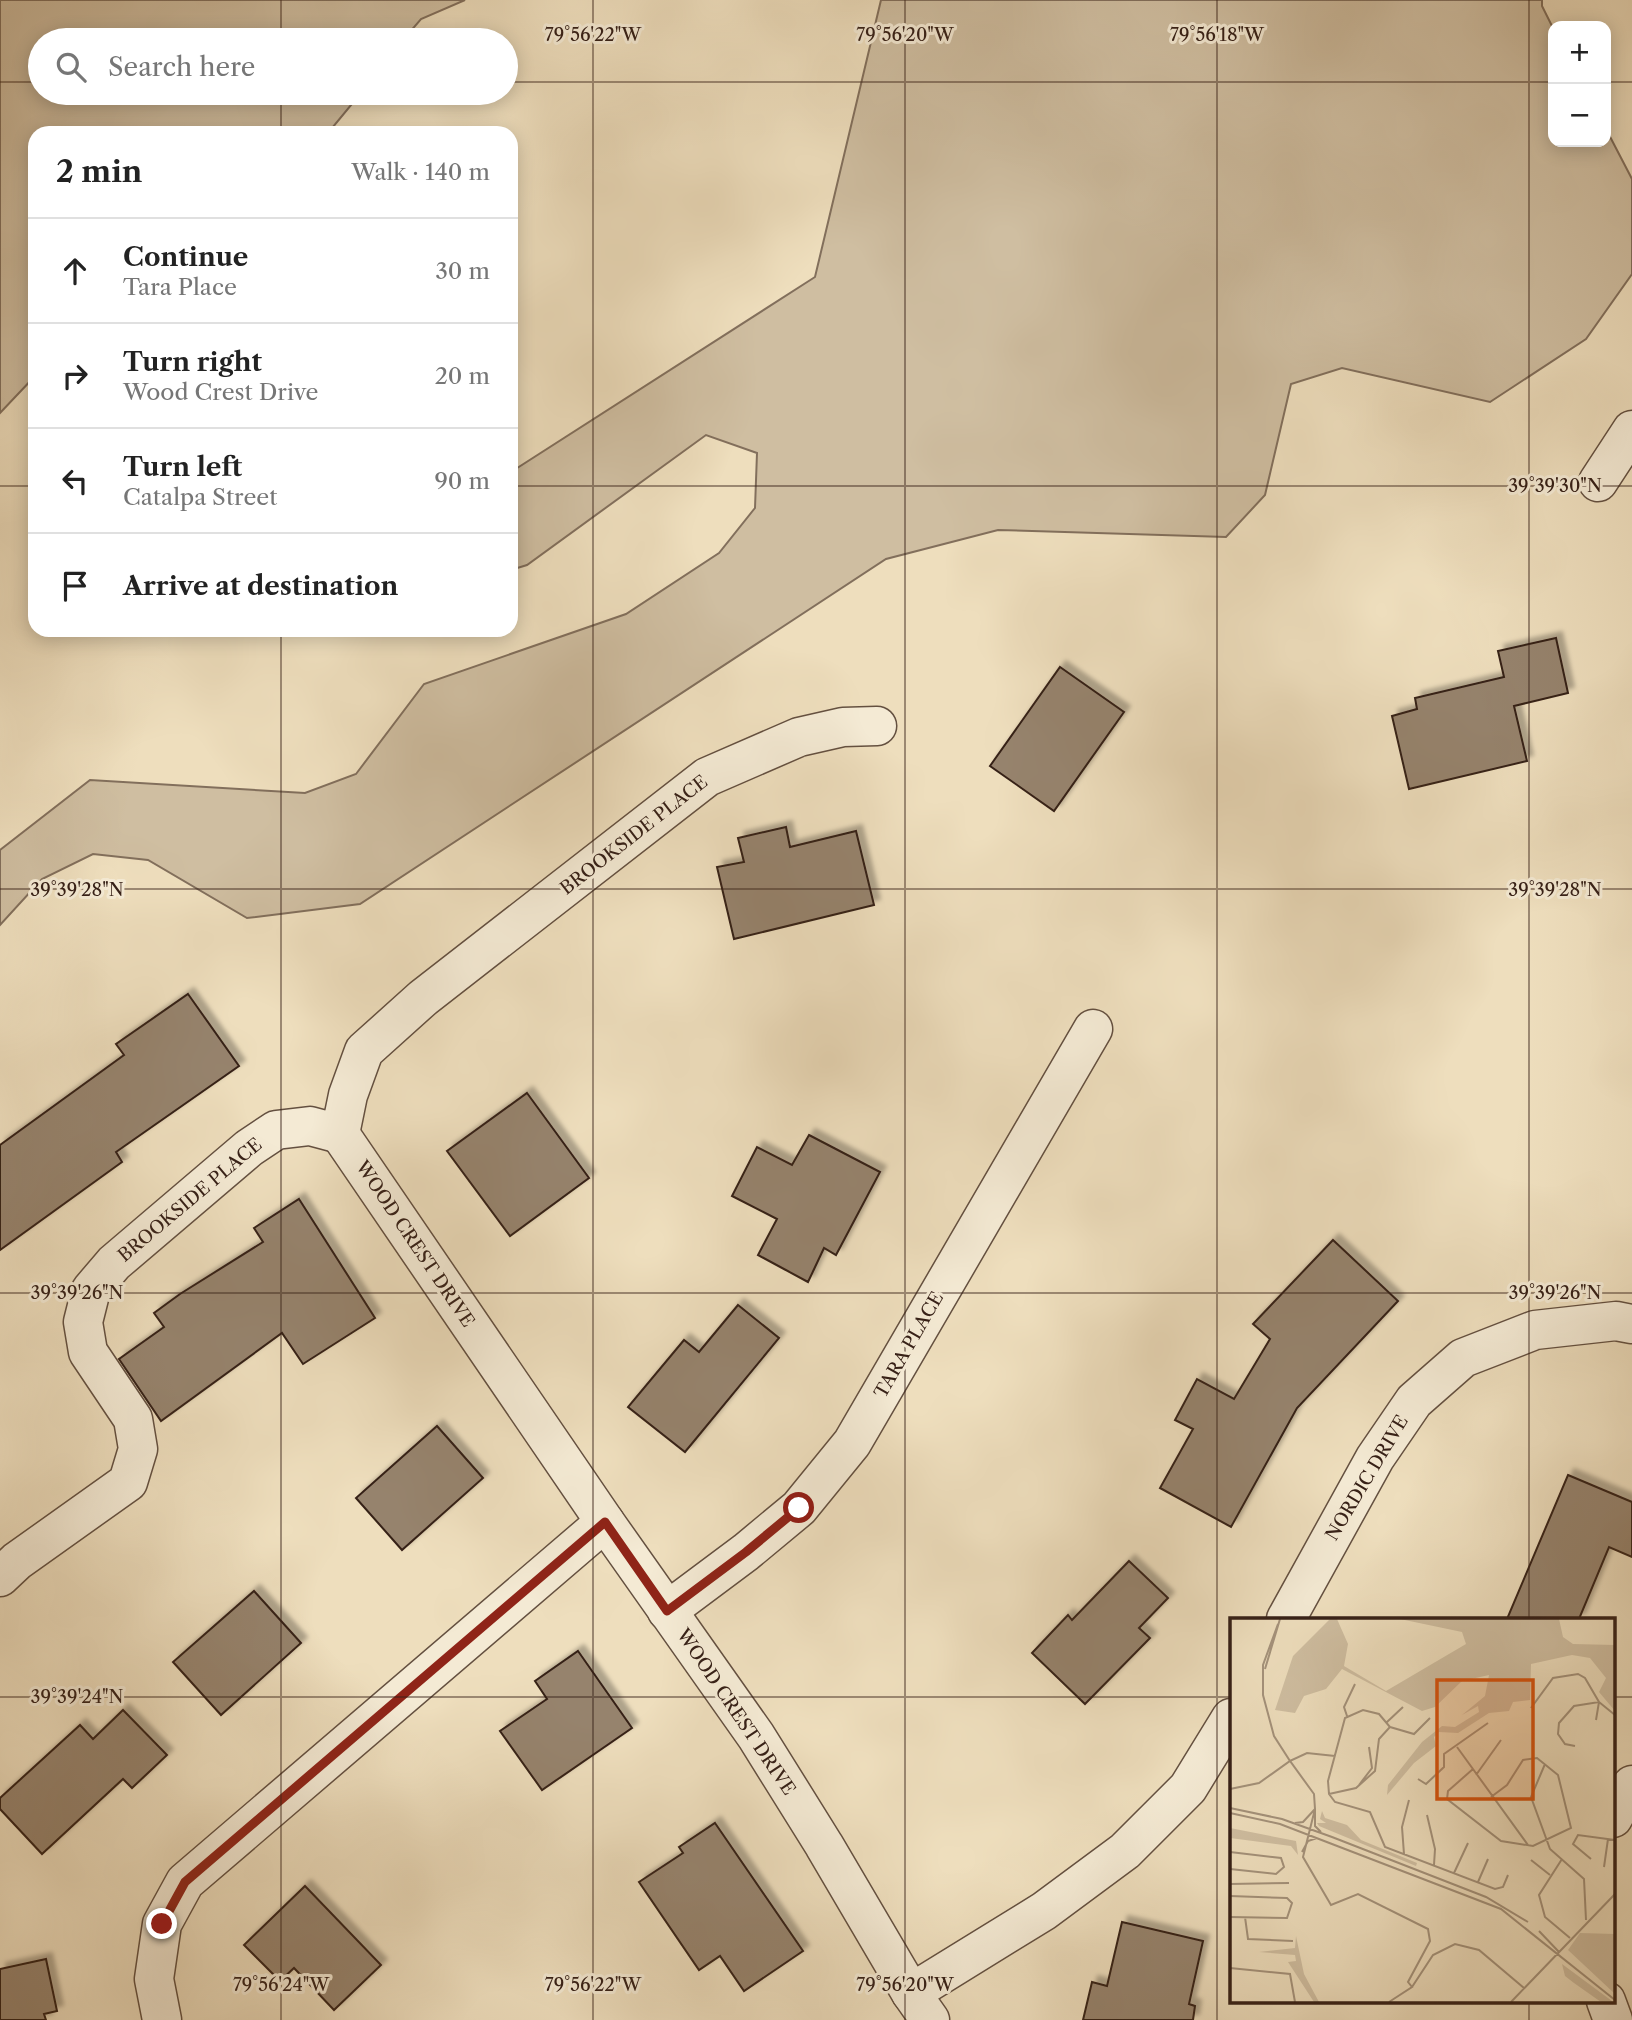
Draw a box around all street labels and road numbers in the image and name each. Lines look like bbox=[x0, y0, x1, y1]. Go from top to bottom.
street label: BROOKSIDE PLACE bbox=[556, 771, 712, 899]
street label: BROOKSIDE PLACE bbox=[114, 1133, 266, 1267]
street label: WOOD CREST DRIVE bbox=[351, 1156, 479, 1331]
street label: TARA PLACE bbox=[870, 1288, 948, 1402]
street label: NORDIC DRIVE bbox=[1321, 1411, 1413, 1545]
street label: WOOD CREST DRIVE bbox=[672, 1624, 800, 1799]

